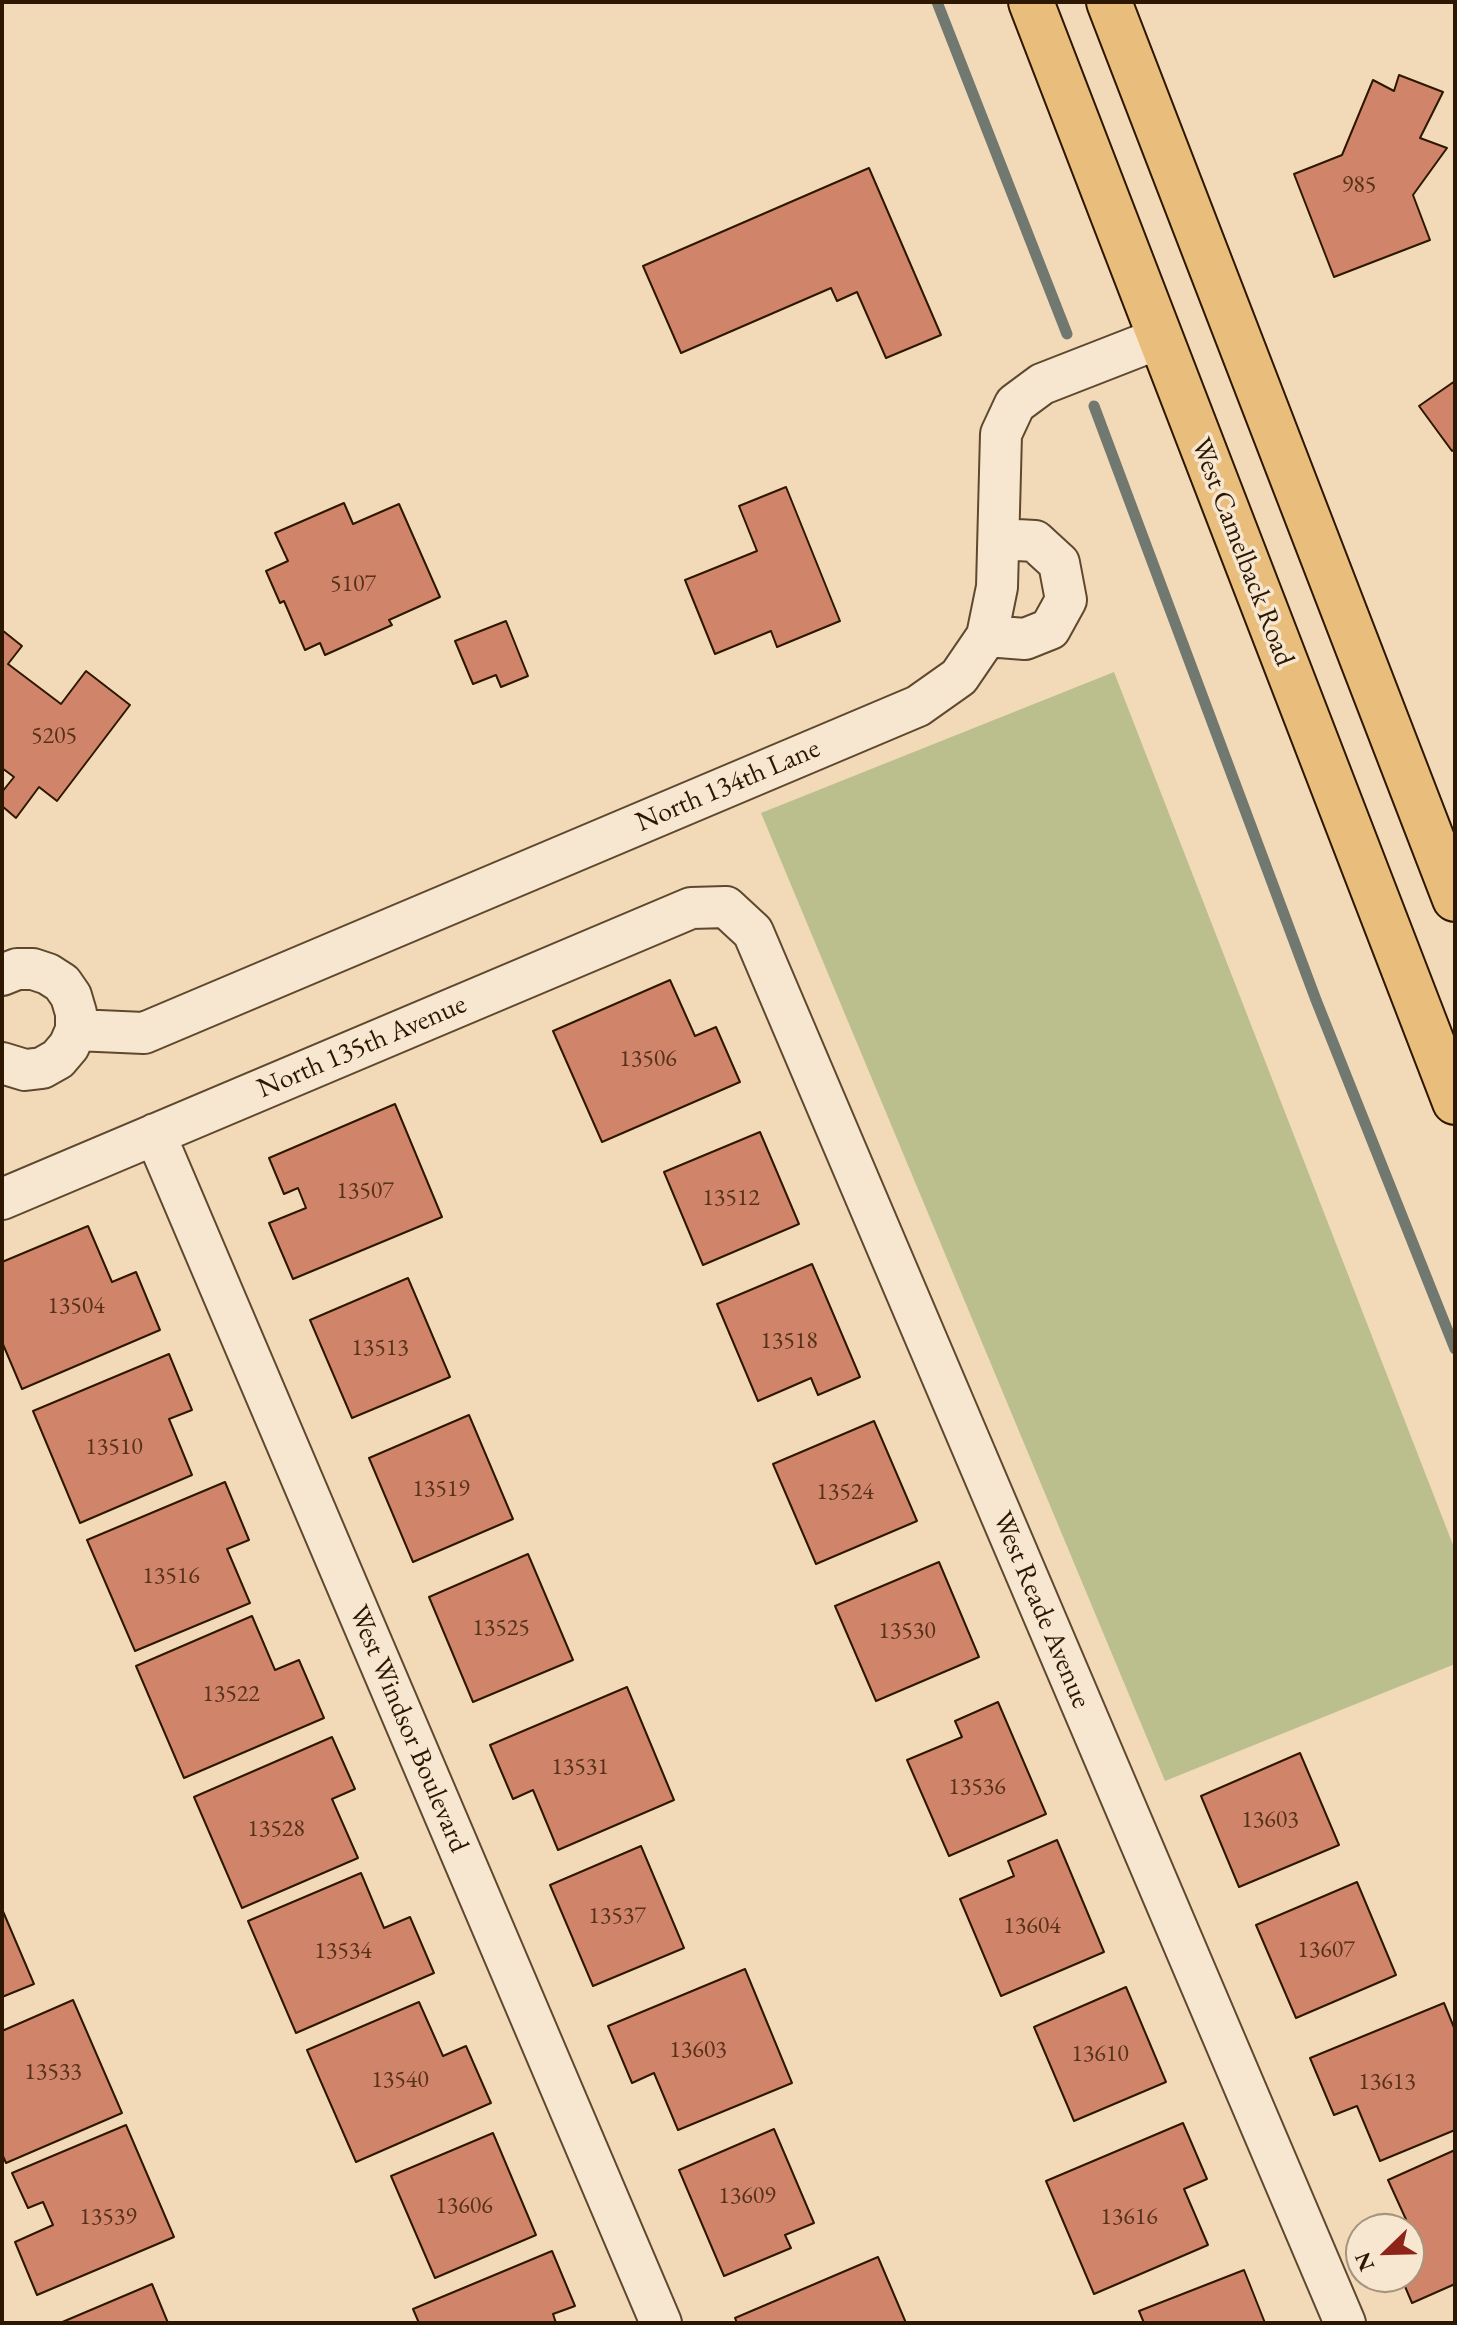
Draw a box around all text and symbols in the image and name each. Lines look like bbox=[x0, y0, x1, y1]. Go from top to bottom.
house number: 985 bbox=[1342, 171, 1376, 199]
street label: West Camelback Road bbox=[1183, 433, 1301, 671]
house number: 5107 bbox=[330, 570, 376, 598]
house number: 5205 bbox=[31, 722, 77, 750]
street label: North 134th Lane bbox=[631, 732, 825, 840]
street label: North 135th Avenue bbox=[252, 988, 472, 1106]
house number: 13506 bbox=[619, 1045, 677, 1073]
house number: 13507 bbox=[336, 1177, 394, 1205]
house number: 13512 bbox=[702, 1184, 760, 1212]
house number: 13504 bbox=[47, 1292, 105, 1320]
house number: 13518 bbox=[760, 1327, 818, 1355]
house number: 13513 bbox=[351, 1334, 409, 1362]
house number: 13510 bbox=[85, 1433, 143, 1461]
house number: 13519 bbox=[412, 1475, 470, 1503]
house number: 13524 bbox=[816, 1478, 874, 1506]
street label: West Reade Avenue bbox=[984, 1507, 1098, 1713]
house number: 13516 bbox=[142, 1562, 200, 1590]
street label: West Windsor Boulevard bbox=[341, 1600, 475, 1858]
house number: 13525 bbox=[472, 1614, 530, 1642]
house number: 13530 bbox=[878, 1617, 936, 1645]
house number: 13522 bbox=[202, 1680, 260, 1708]
house number: 13531 bbox=[551, 1753, 609, 1781]
house number: 13536 bbox=[948, 1773, 1006, 1801]
house number: 13603 bbox=[1241, 1806, 1299, 1834]
house number: 13528 bbox=[247, 1815, 305, 1843]
house number: 13537 bbox=[588, 1902, 646, 1930]
house number: 13604 bbox=[1003, 1912, 1061, 1940]
house number: 13607 bbox=[1297, 1936, 1355, 1964]
house number: 13534 bbox=[314, 1937, 372, 1965]
house number: 13603 bbox=[669, 2036, 727, 2064]
house number: 13610 bbox=[1071, 2040, 1129, 2068]
house number: 13533 bbox=[24, 2058, 82, 2086]
house number: 13540 bbox=[371, 2066, 429, 2094]
house number: 13613 bbox=[1358, 2068, 1416, 2096]
house number: 13609 bbox=[718, 2182, 776, 2210]
house number: 13606 bbox=[435, 2192, 493, 2220]
house number: 13539 bbox=[79, 2203, 137, 2231]
house number: 13616 bbox=[1100, 2203, 1158, 2231]
north arrow bbox=[1345, 2213, 1425, 2293]
text: N bbox=[1347, 2248, 1381, 2276]

